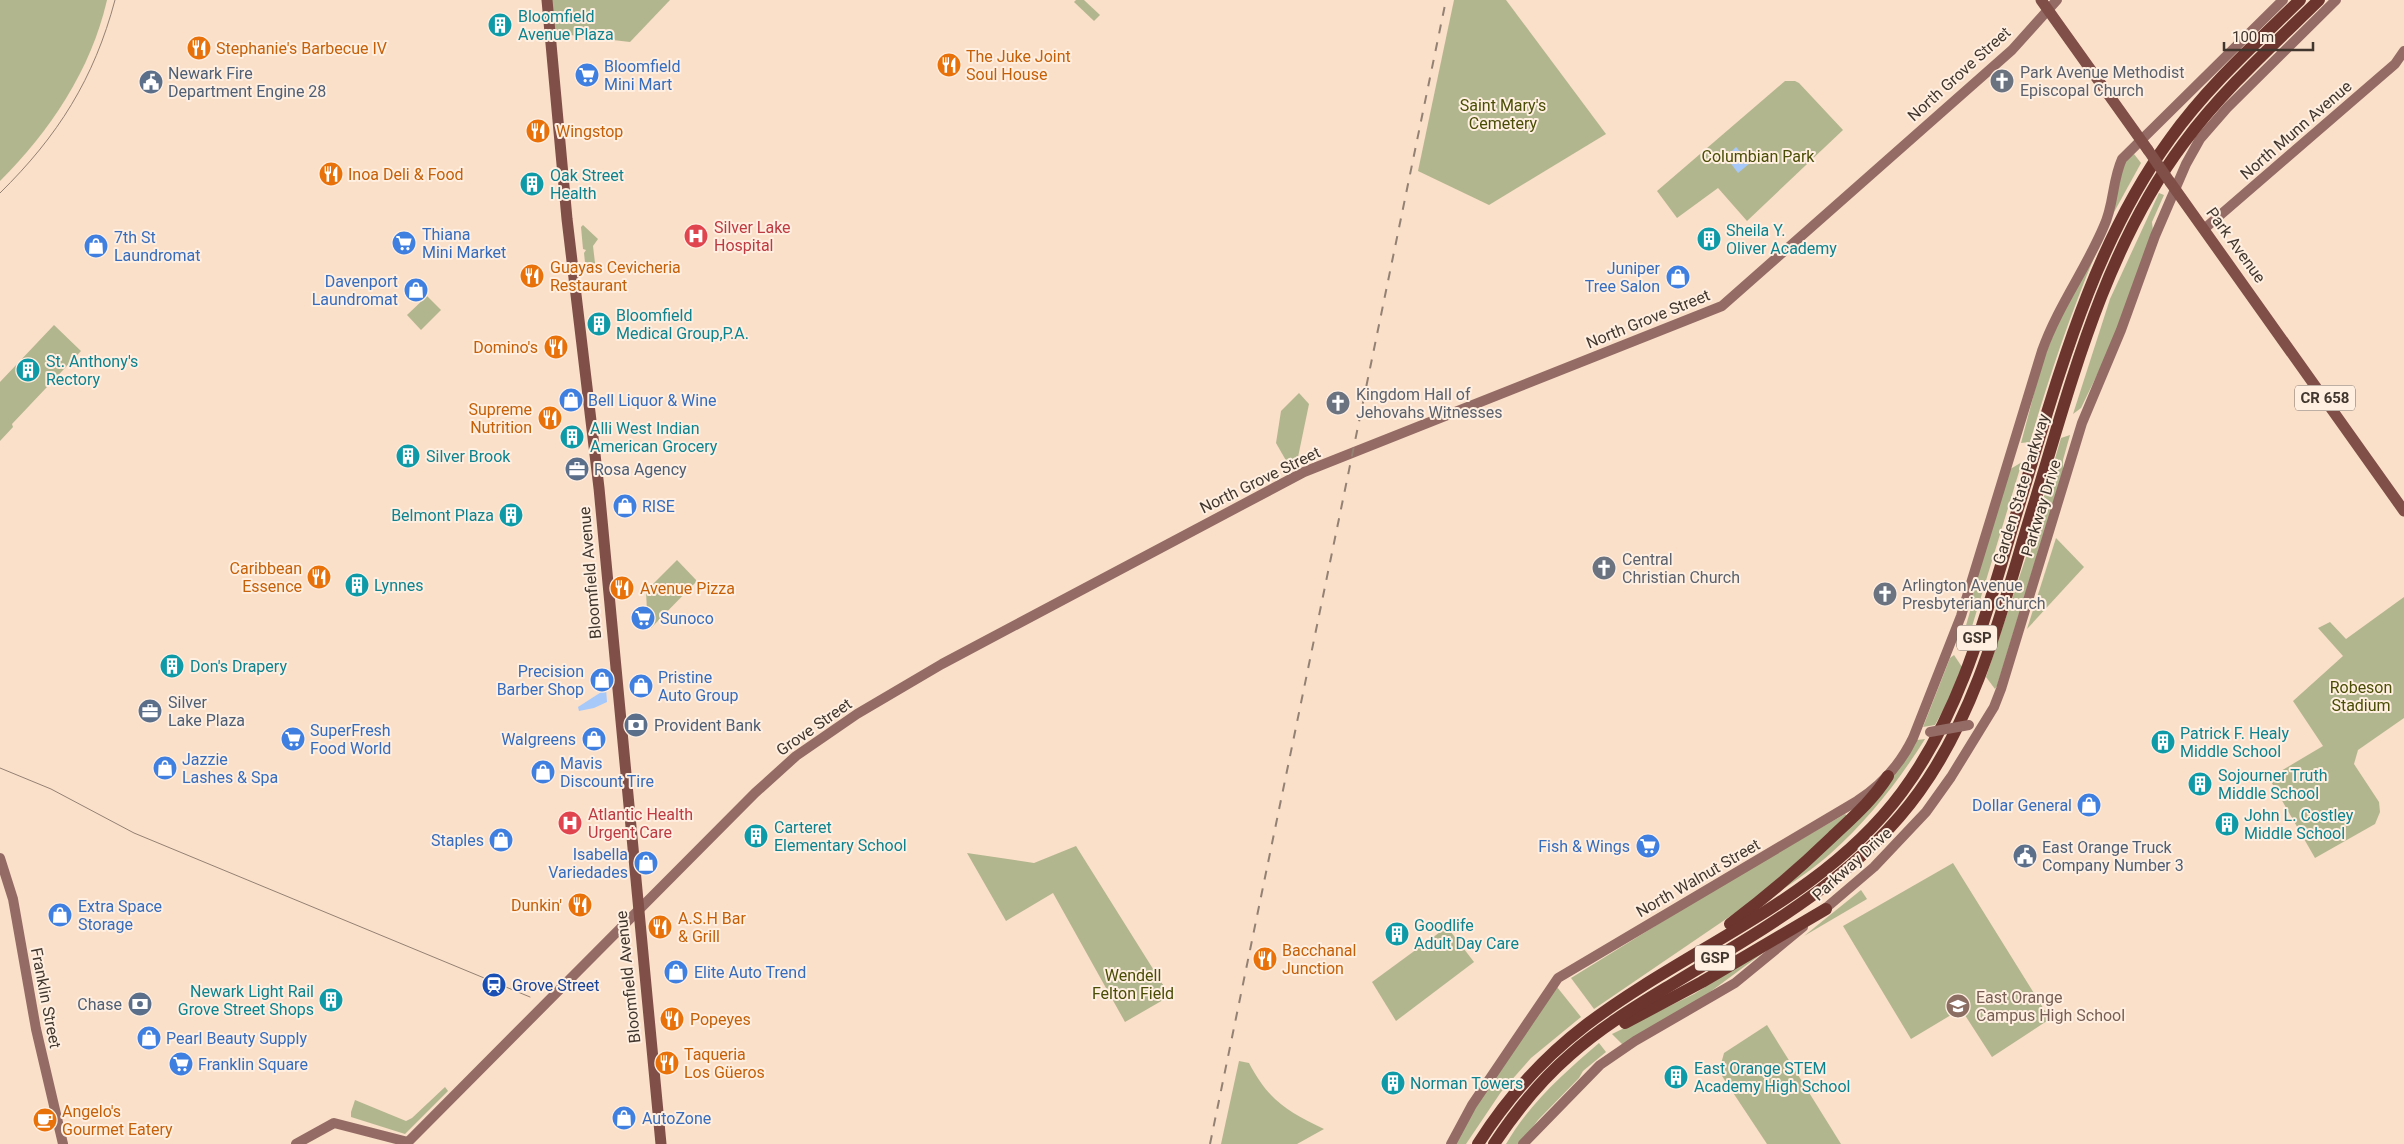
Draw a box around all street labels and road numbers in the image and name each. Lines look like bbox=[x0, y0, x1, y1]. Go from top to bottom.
street label: North Grove Street bbox=[1904, 23, 2014, 125]
street label: North Munn Avenue bbox=[2237, 77, 2355, 183]
street label: Park Avenue bbox=[2202, 204, 2270, 286]
street label: North Grove Street bbox=[1583, 285, 1713, 353]
road number: CR 658 bbox=[2295, 386, 2355, 410]
street label: Garden State Parkway bbox=[1989, 411, 2053, 567]
street label: North Grove Street bbox=[1197, 443, 1323, 517]
street label: Parkway Drive bbox=[2017, 457, 2065, 559]
street label: Bloomfield Avenue bbox=[575, 506, 605, 640]
road number: GSP bbox=[1957, 626, 1997, 650]
street label: Grove Street bbox=[773, 694, 855, 760]
street label: Parkway Drive bbox=[1808, 823, 1896, 905]
street label: North Walnut Street bbox=[1633, 835, 1763, 921]
street label: Bloomfield Avenue bbox=[612, 910, 644, 1044]
street label: Franklin Street bbox=[27, 946, 65, 1050]
road number: GSP bbox=[1695, 946, 1735, 970]

